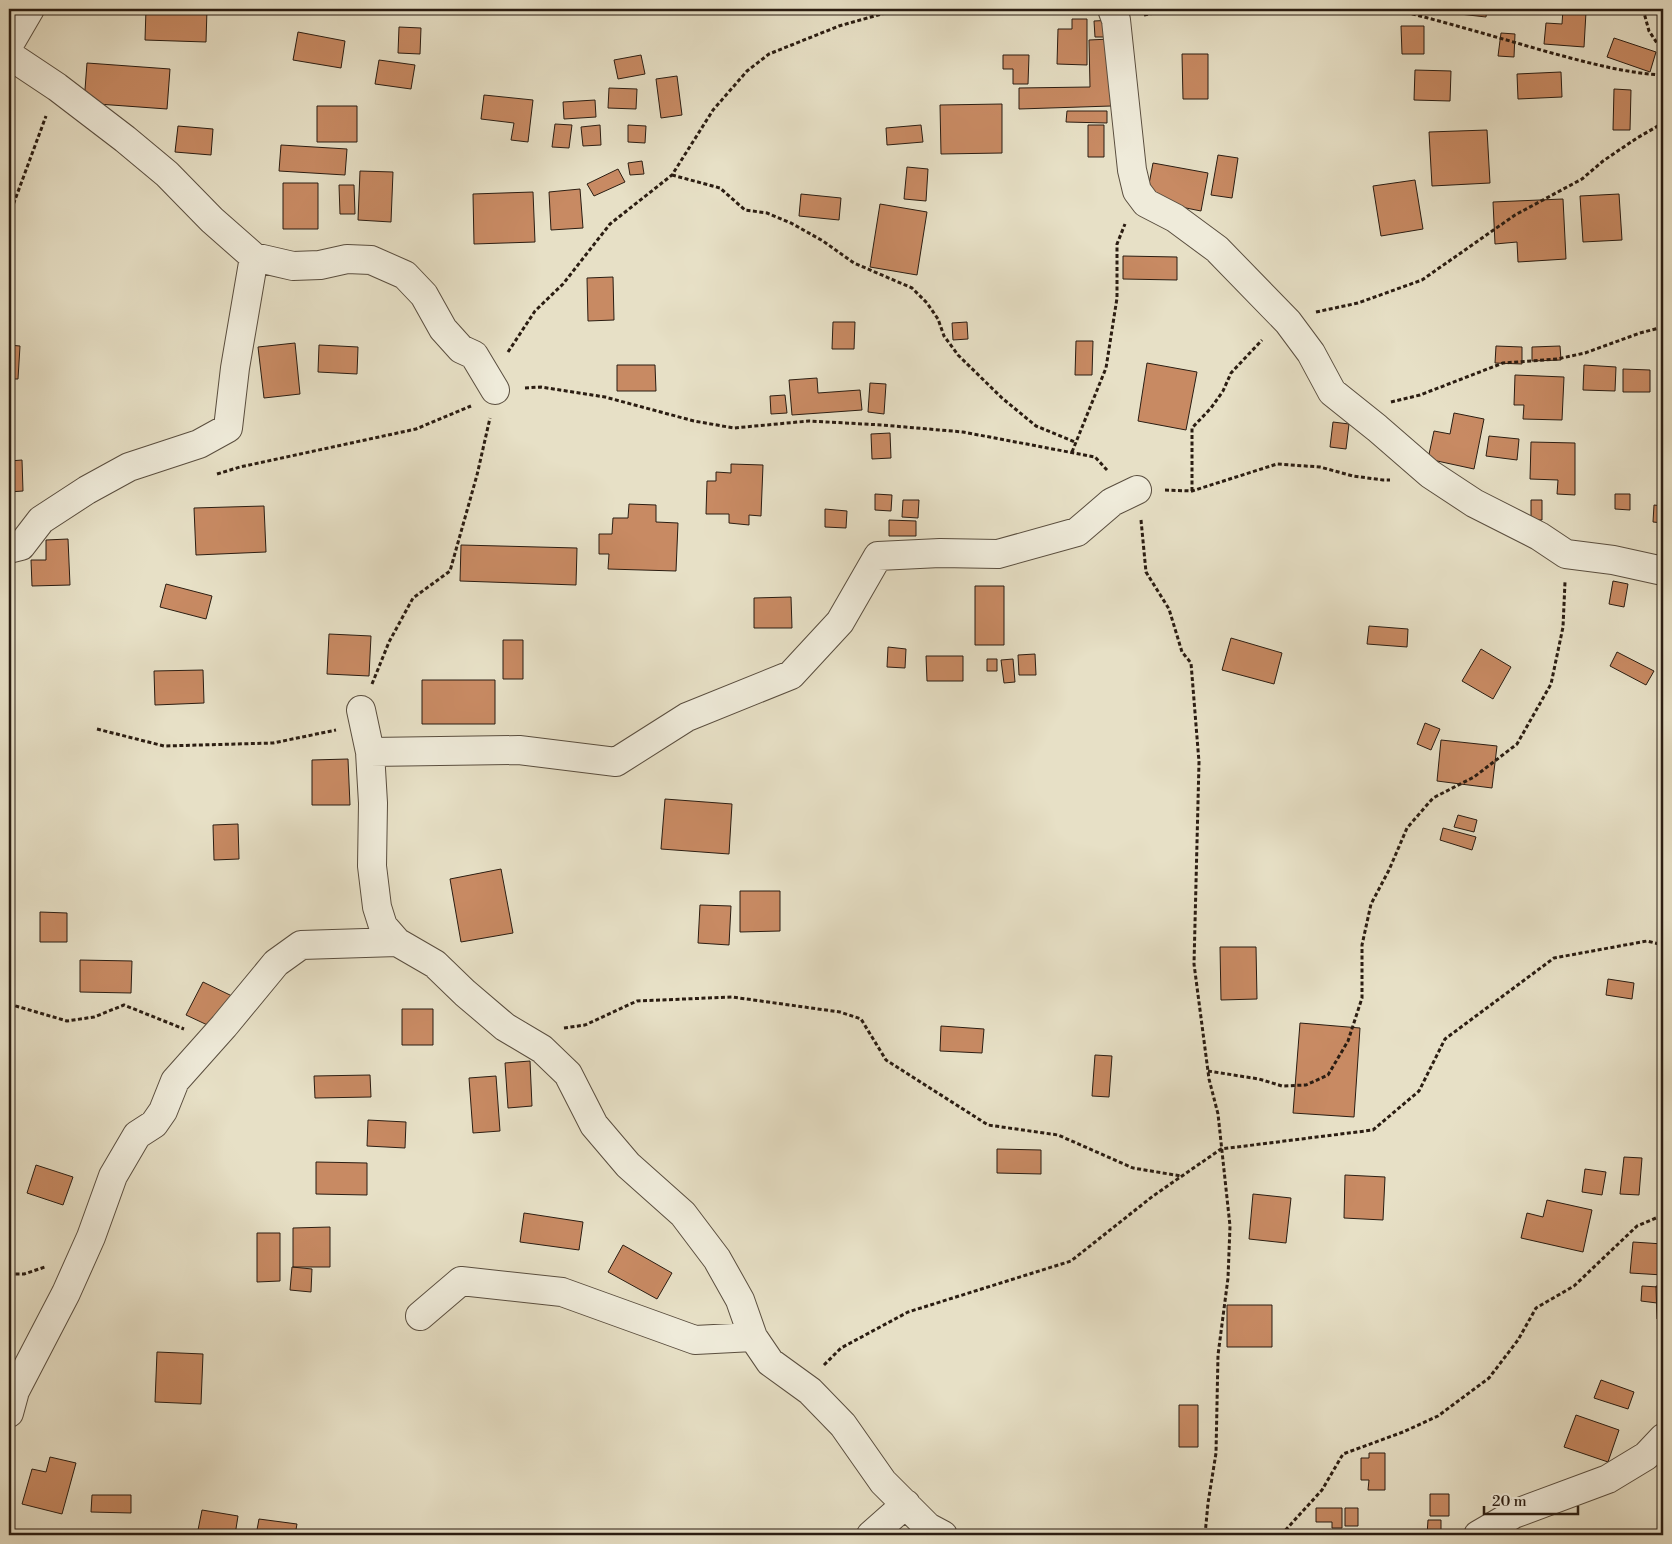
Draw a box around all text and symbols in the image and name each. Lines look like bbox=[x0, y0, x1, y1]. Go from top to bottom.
scale bar bbox=[1484, 1484, 1578, 1516]
text: 20 m bbox=[1492, 1492, 1527, 1511]

